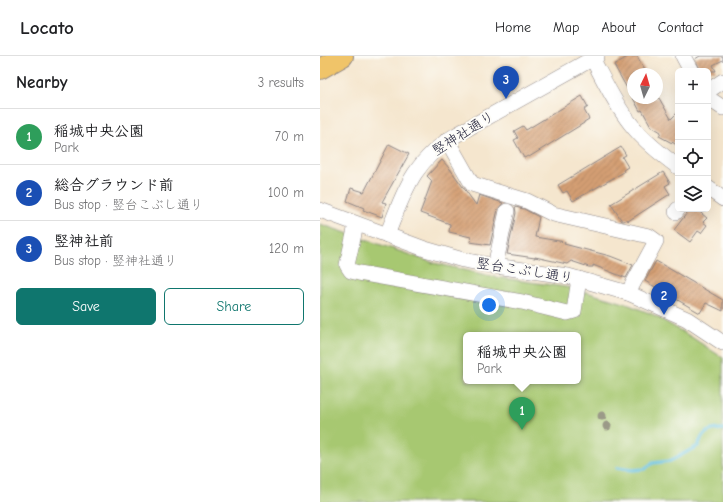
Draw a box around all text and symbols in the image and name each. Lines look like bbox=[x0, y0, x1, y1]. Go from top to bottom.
text: Locato bbox=[20, 17, 74, 39]
text: Home bbox=[495, 19, 531, 36]
text: Map bbox=[553, 19, 579, 36]
text: About bbox=[601, 19, 636, 36]
text: Contact bbox=[658, 19, 703, 36]
pin: 3 bbox=[493, 66, 519, 99]
north arrow bbox=[627, 68, 663, 104]
map controls bbox=[675, 68, 711, 212]
button: + bbox=[675, 68, 711, 104]
text: Nearby bbox=[16, 73, 67, 92]
text: 3 results bbox=[258, 75, 304, 90]
button: − bbox=[675, 104, 711, 140]
street label: 竪神社通り bbox=[429, 108, 497, 159]
text: 稲城中央公園 bbox=[54, 122, 144, 140]
text: 1 bbox=[26, 129, 32, 144]
text: 70 m bbox=[275, 129, 304, 144]
text: Park bbox=[54, 140, 79, 155]
button: locate bbox=[675, 140, 711, 176]
text: 総合グラウンド前 bbox=[54, 176, 174, 194]
button: layers bbox=[675, 176, 711, 212]
text: 2 bbox=[26, 185, 32, 200]
text: 100 m bbox=[268, 185, 304, 200]
text: Bus stop · 竪台こぶし通り bbox=[54, 197, 203, 212]
text: 竪神社前 bbox=[54, 232, 114, 250]
text: 3 bbox=[26, 241, 32, 256]
text: 120 m bbox=[269, 241, 304, 256]
text: Bus stop · 竪神社通り bbox=[54, 253, 177, 268]
street label: 竪台こぶし通り bbox=[475, 254, 575, 287]
pin: 2 bbox=[651, 282, 677, 315]
button: Save bbox=[16, 288, 156, 325]
button: Share bbox=[164, 288, 304, 325]
your location bbox=[479, 295, 499, 315]
popup bbox=[463, 332, 581, 384]
text: 稲城中央公園 bbox=[477, 343, 567, 361]
text: Park bbox=[477, 361, 502, 376]
pin: 1 bbox=[509, 397, 535, 430]

